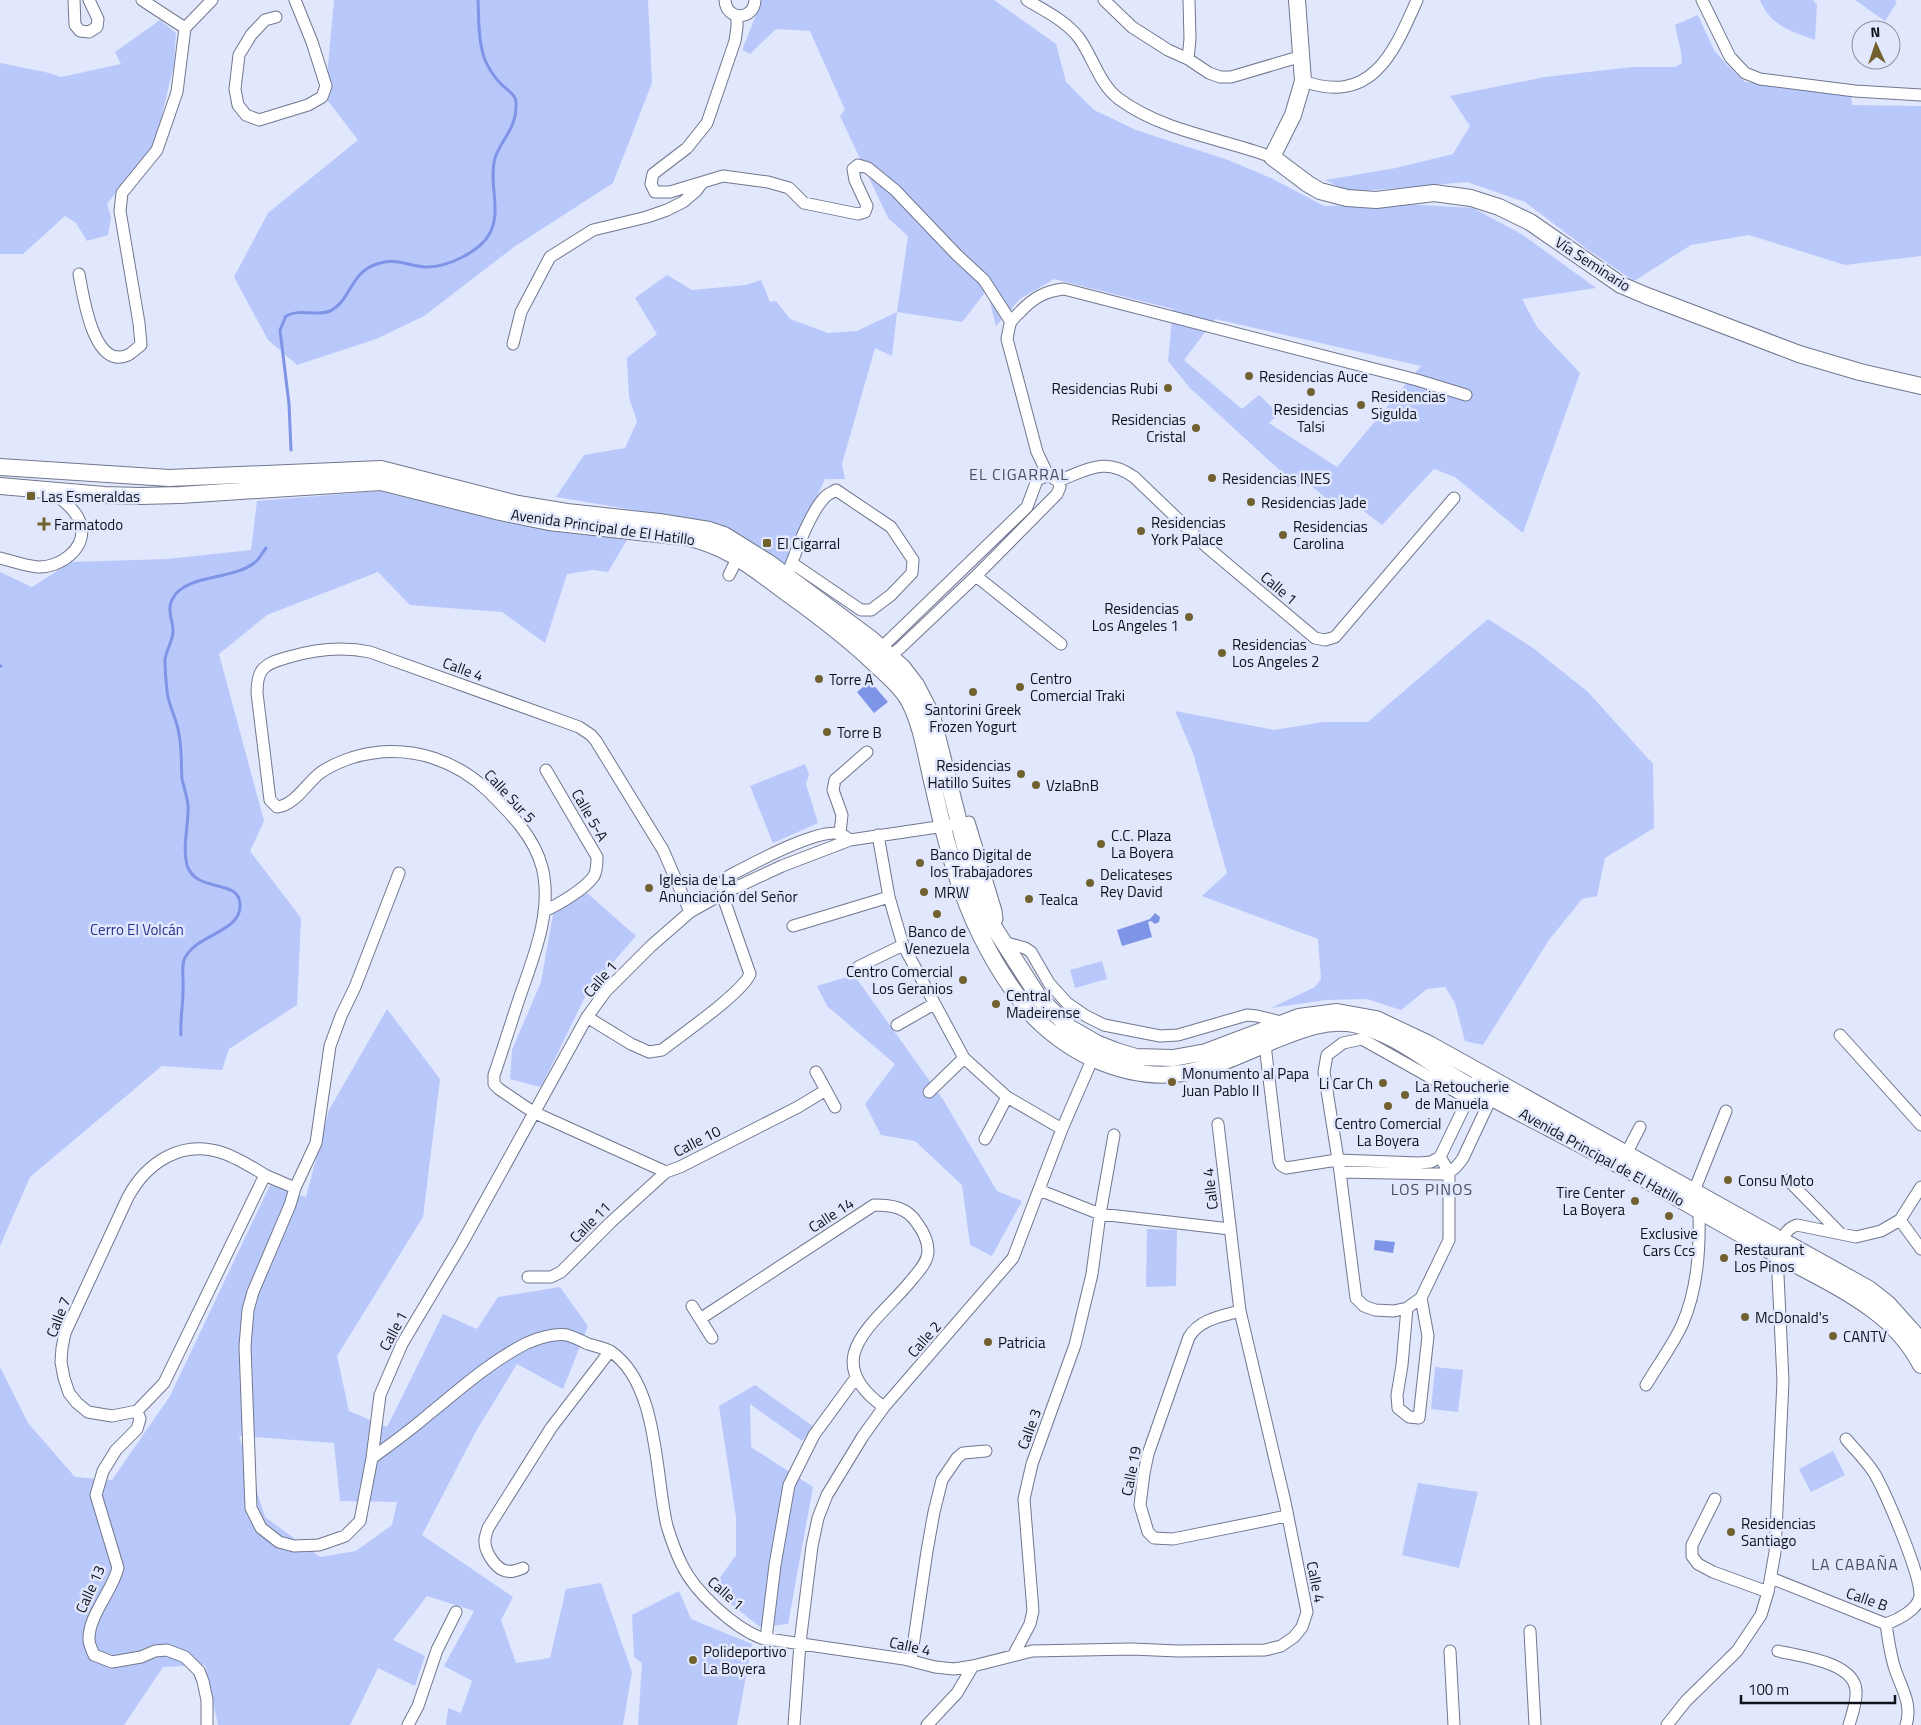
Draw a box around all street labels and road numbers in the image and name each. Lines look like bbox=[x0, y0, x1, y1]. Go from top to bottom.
street label: Vía Seminario bbox=[1551, 231, 1636, 297]
street label: Avenida Principal de El Hatillo bbox=[509, 503, 697, 551]
street label: Calle 1 bbox=[1256, 566, 1302, 610]
street label: Calle 4 bbox=[439, 651, 487, 687]
street label: Calle Sur 5 bbox=[479, 764, 541, 828]
street label: Calle 5-A bbox=[566, 784, 614, 846]
street label: Calle 1 bbox=[578, 956, 622, 1002]
street label: Avenida Principal de El Hatillo bbox=[1515, 1102, 1689, 1212]
street label: Calle 10 bbox=[669, 1119, 725, 1163]
street label: Calle 4 bbox=[1196, 1167, 1224, 1211]
street label: Calle 14 bbox=[804, 1192, 858, 1238]
street label: Calle 11 bbox=[564, 1196, 616, 1248]
street label: Calle 7 bbox=[40, 1293, 76, 1341]
street label: Calle 1 bbox=[373, 1307, 413, 1355]
street label: Calle 2 bbox=[902, 1316, 946, 1362]
street label: Calle 3 bbox=[1011, 1405, 1047, 1453]
street label: Calle 19 bbox=[1115, 1444, 1147, 1498]
street label: Calle 4 bbox=[1301, 1559, 1331, 1605]
street label: Calle 13 bbox=[69, 1561, 111, 1617]
street label: Calle 1 bbox=[703, 1571, 749, 1615]
street label: Calle B bbox=[1843, 1581, 1891, 1617]
street label: Calle 4 bbox=[887, 1630, 933, 1662]

